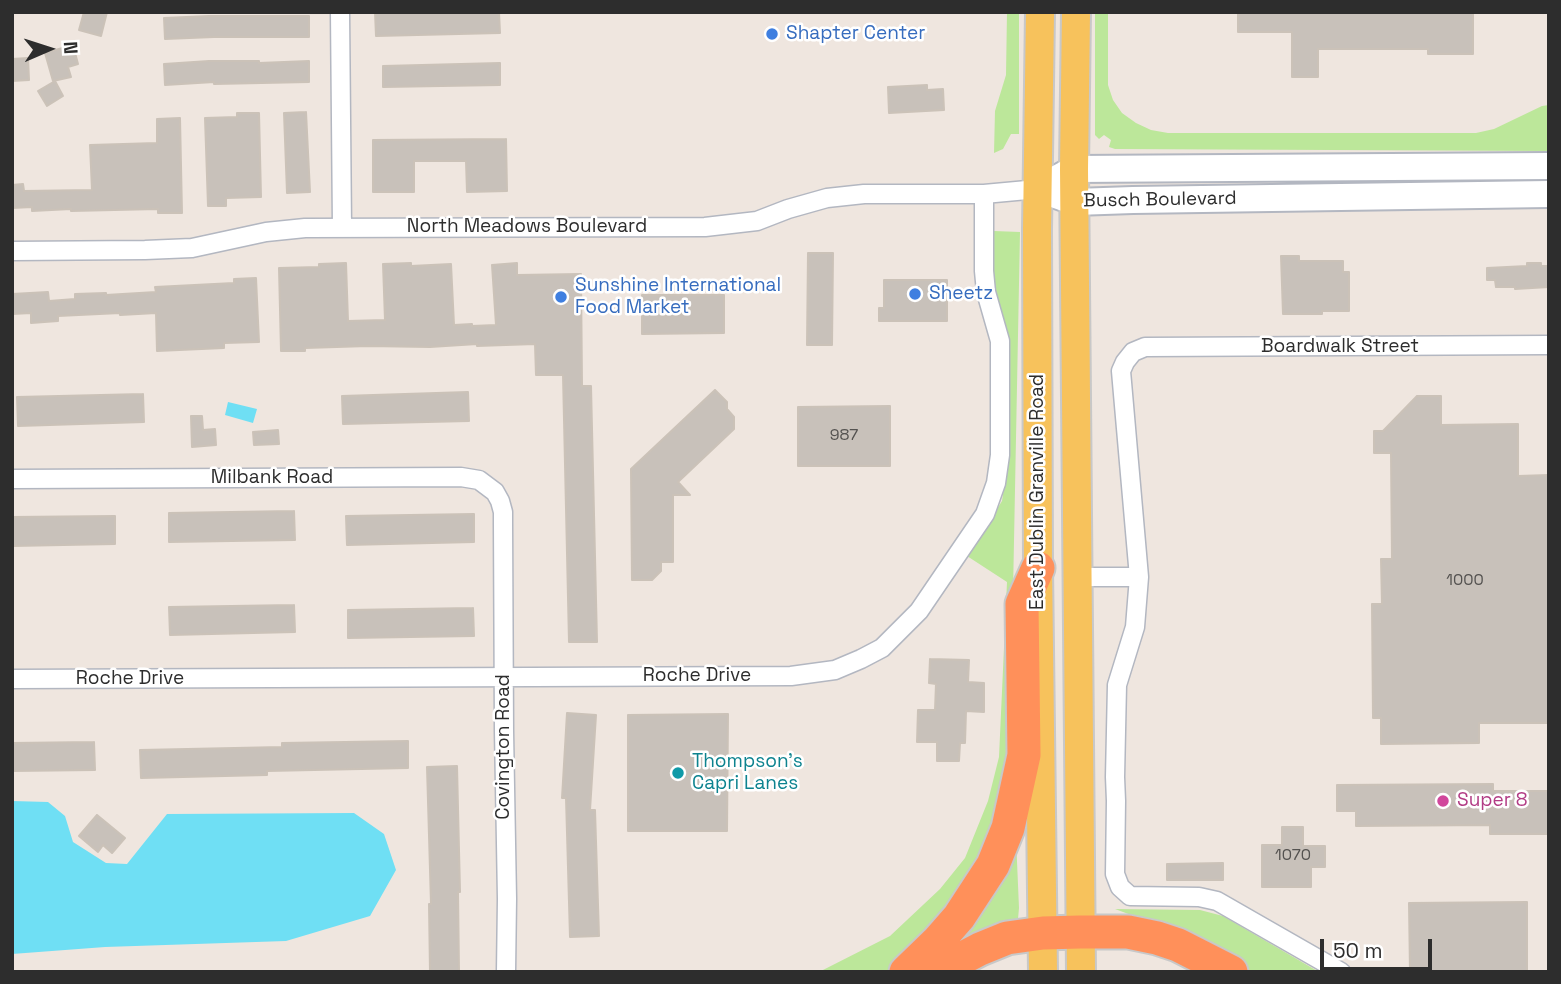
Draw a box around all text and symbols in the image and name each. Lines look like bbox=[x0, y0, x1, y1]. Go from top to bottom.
north arrow bbox=[14, 14, 84, 84]
place label: Shapter Center bbox=[786, 23, 925, 45]
marker: Shapter Center bbox=[764, 26, 780, 42]
text: N bbox=[58, 41, 83, 55]
street label: Busch Boulevard bbox=[1083, 187, 1237, 213]
street label: North Meadows Boulevard bbox=[407, 216, 647, 238]
place label: Sunshine International Food Market bbox=[575, 275, 781, 319]
place label: Sheetz bbox=[929, 283, 993, 305]
marker: Sheetz bbox=[907, 286, 923, 302]
marker: Sunshine International Food Market bbox=[553, 289, 569, 305]
street label: Boardwalk Street bbox=[1261, 336, 1419, 358]
street label: East Dublin Granville Road bbox=[1027, 374, 1049, 610]
house number: 987 bbox=[830, 426, 858, 446]
street label: Milbank Road bbox=[211, 467, 333, 489]
house number: 1000 bbox=[1446, 571, 1484, 591]
street label: Roche Drive bbox=[643, 665, 751, 687]
street label: Roche Drive bbox=[76, 668, 184, 690]
street label: Covington Road bbox=[493, 674, 515, 820]
place label: Thompson's Capri Lanes bbox=[692, 751, 803, 795]
marker: Thompson's Capri Lanes bbox=[670, 765, 686, 781]
place label: Super 8 bbox=[1457, 790, 1528, 812]
marker: Super 8 bbox=[1435, 793, 1451, 809]
house number: 1070 bbox=[1275, 846, 1311, 866]
scale bar bbox=[1323, 925, 1435, 969]
text: 50 m bbox=[1333, 937, 1383, 964]

